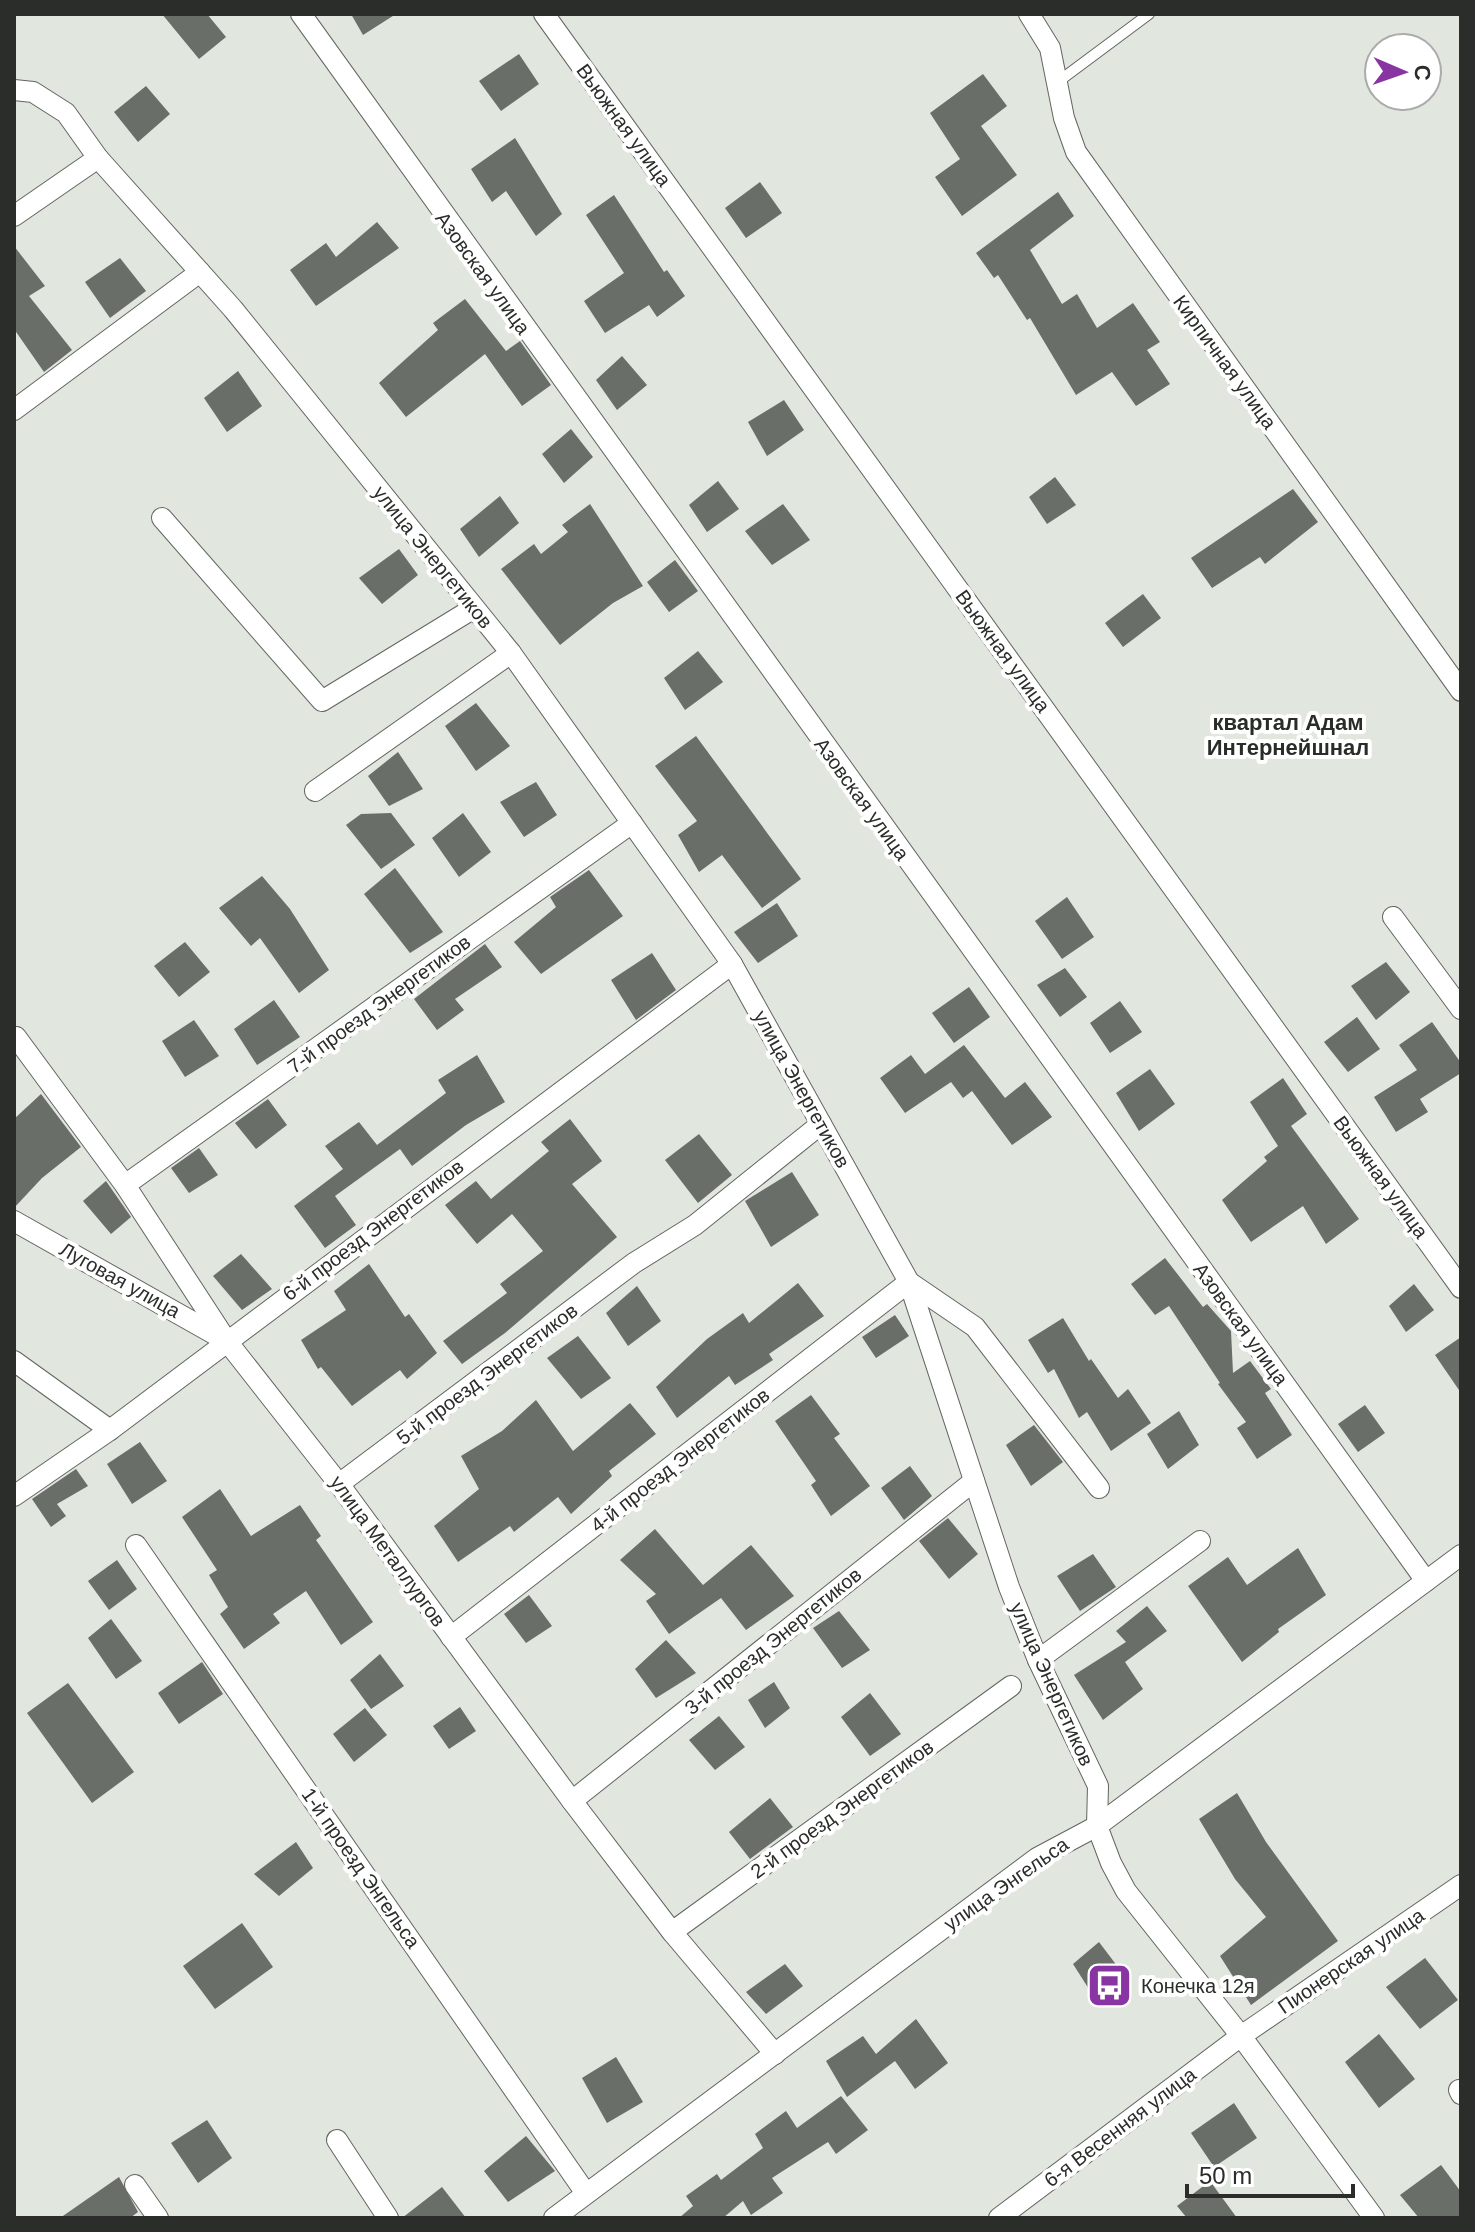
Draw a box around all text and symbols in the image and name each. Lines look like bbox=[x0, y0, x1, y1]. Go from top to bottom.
north arrow bbox=[1363, 32, 1443, 112]
street label: Вьюжная улица bbox=[572, 60, 676, 191]
text: С bbox=[1410, 64, 1435, 81]
street label: Азовская улица bbox=[431, 208, 535, 339]
street label: Кирпичная улица bbox=[1169, 291, 1281, 434]
street label: улица Энергетиков bbox=[369, 481, 497, 633]
street label: Вьюжная улица bbox=[951, 586, 1055, 717]
district label: квартал Адам Интернейшнал bbox=[1207, 710, 1369, 760]
street label: Азовская улица bbox=[810, 734, 914, 865]
street label: 7-й проезд Энергетиков bbox=[283, 930, 475, 1078]
street label: улица Энергетиков bbox=[750, 1006, 854, 1172]
street label: Вьюжная улица bbox=[1329, 1112, 1433, 1243]
street label: 6-й проезд Энергетиков bbox=[278, 1155, 468, 1305]
street label: Луговая улица bbox=[56, 1238, 185, 1323]
street label: Азовская улица bbox=[1189, 1259, 1293, 1390]
street label: 5-й проезд Энергетиков bbox=[392, 1299, 582, 1449]
street label: 4-й проезд Энергетиков bbox=[586, 1384, 774, 1536]
street label: улица Металлургов bbox=[326, 1471, 450, 1631]
street label: 3-й проезд Энергетиков bbox=[680, 1563, 866, 1719]
street label: улица Энергетиков bbox=[1006, 1599, 1098, 1769]
street label: 2-й проезд Энергетиков bbox=[746, 1735, 938, 1883]
street label: 1-й проезд Энгельса bbox=[297, 1784, 425, 1953]
street label: улица Энгельса bbox=[940, 1832, 1073, 1935]
street label: Пионерская улица bbox=[1274, 1903, 1429, 2018]
bus stop icon: Конечка 12я bbox=[1086, 1962, 1134, 2010]
place label: Конечка 12я bbox=[1141, 1975, 1255, 1997]
street label: 6-я Весенняя улица bbox=[1040, 2062, 1201, 2191]
scale bar bbox=[1187, 2148, 1353, 2198]
text: 50 m bbox=[1199, 2162, 1252, 2189]

